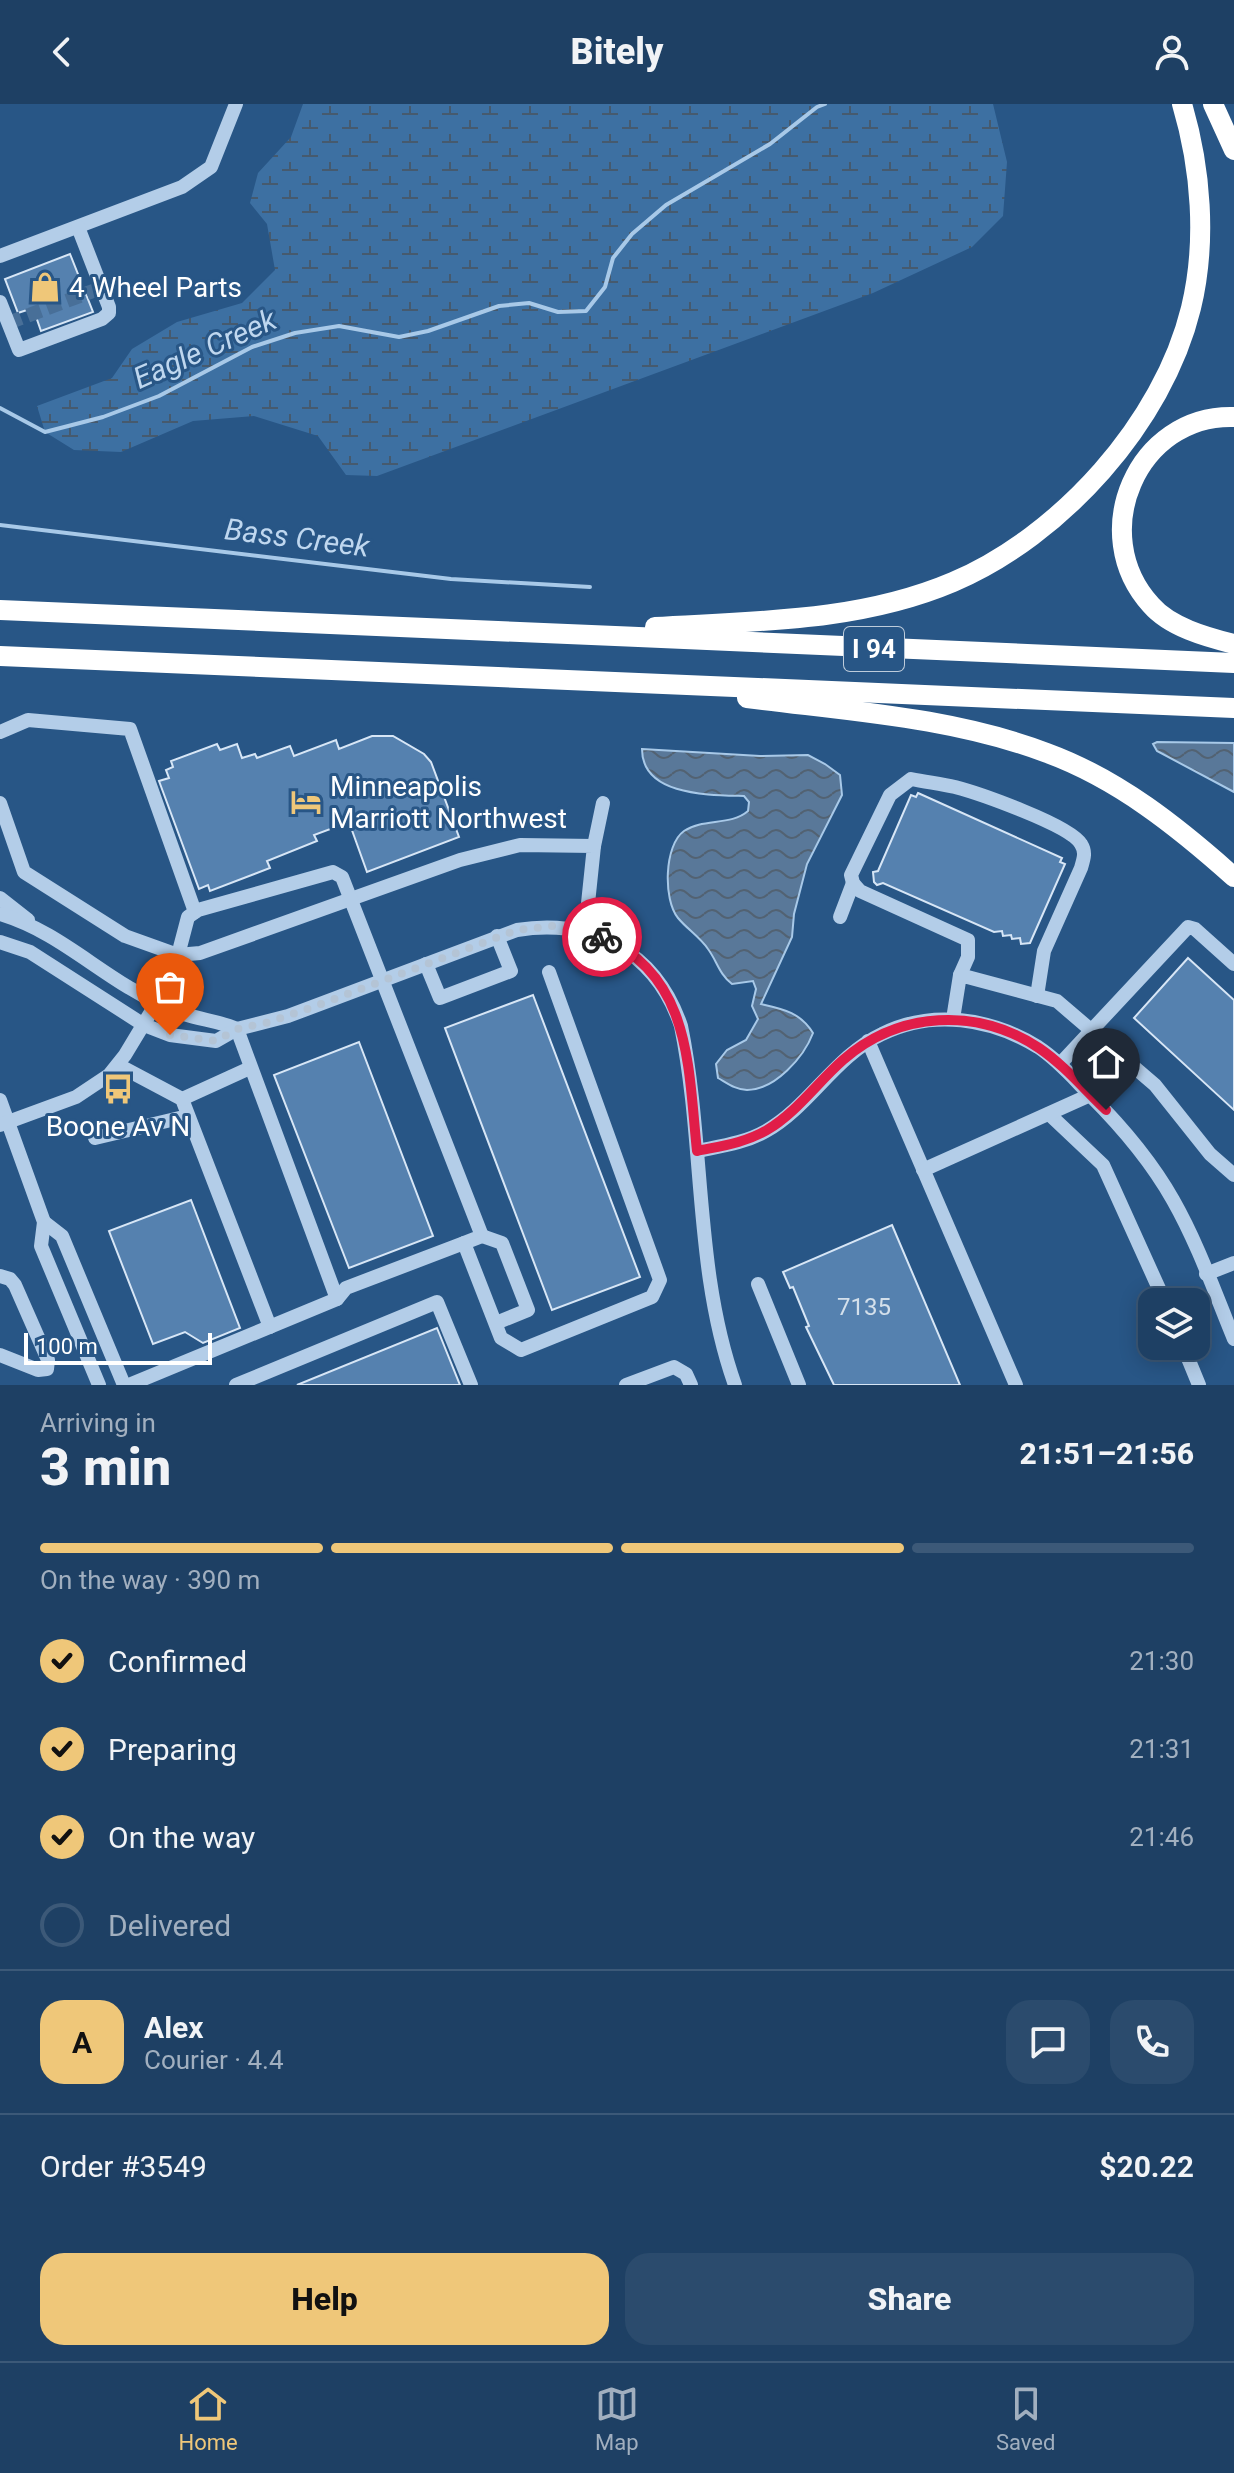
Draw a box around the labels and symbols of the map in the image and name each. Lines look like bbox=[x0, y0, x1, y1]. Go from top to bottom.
shop icon: 4 Wheel Parts bbox=[28, 270, 62, 304]
place label: 4 Wheel Parts bbox=[69, 271, 242, 304]
water label: Eagle Creek bbox=[128, 301, 283, 396]
water label: Bass Creek bbox=[223, 511, 373, 564]
road number: I 94 bbox=[844, 627, 904, 671]
place label: Minneapolis Marriott Northwest bbox=[330, 770, 567, 835]
hotel icon: Minneapolis Marriott Northwest bbox=[289, 785, 323, 819]
courier bbox=[562, 897, 642, 977]
pin bbox=[136, 953, 204, 1035]
pin bbox=[1072, 1028, 1140, 1110]
bus stop icon: Boone Av N bbox=[101, 1072, 135, 1106]
place label: Boone Av N bbox=[46, 1110, 190, 1143]
house number: 7135 bbox=[837, 1293, 891, 1321]
scale bar bbox=[24, 1329, 212, 1365]

